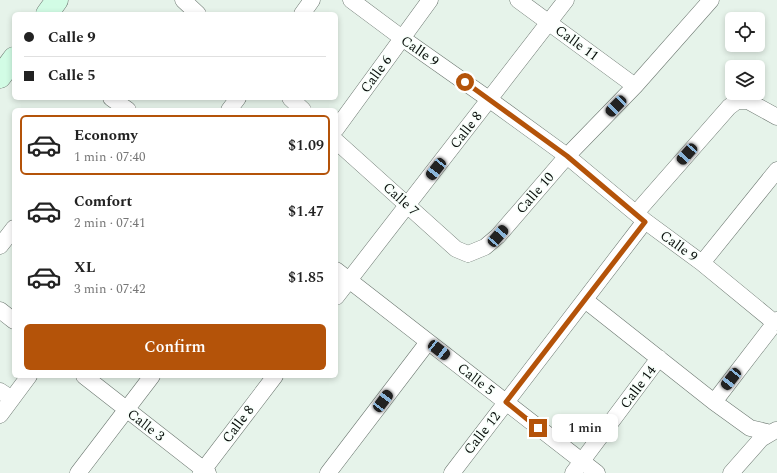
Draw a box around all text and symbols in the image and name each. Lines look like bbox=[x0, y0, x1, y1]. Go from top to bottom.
map controls bbox=[725, 12, 765, 100]
button: locate bbox=[725, 12, 765, 52]
street label: Calle 11 bbox=[551, 20, 603, 66]
text: Calle 9 bbox=[48, 26, 96, 49]
street label: Calle 9 bbox=[397, 30, 443, 72]
street label: Calle 6 bbox=[355, 51, 397, 97]
button: layers bbox=[725, 60, 765, 100]
text: Calle 5 bbox=[48, 64, 96, 87]
route start bbox=[456, 73, 474, 91]
car bbox=[603, 93, 629, 119]
street label: Calle 8 bbox=[445, 107, 487, 153]
text: Economy bbox=[74, 124, 138, 147]
icon: car bbox=[26, 127, 62, 163]
text: $1.09 bbox=[288, 134, 324, 157]
car bbox=[675, 141, 699, 167]
text: 1 min · 07:40 bbox=[74, 147, 146, 167]
car bbox=[424, 156, 448, 182]
street label: Calle 10 bbox=[511, 167, 559, 219]
street label: Calle 7 bbox=[378, 177, 424, 221]
text: Comfort bbox=[74, 190, 132, 213]
icon: car bbox=[26, 193, 62, 229]
text: $1.47 bbox=[288, 200, 324, 223]
text: 2 min · 07:41 bbox=[74, 213, 146, 233]
car bbox=[486, 223, 510, 249]
street label: Calle 9 bbox=[656, 225, 702, 267]
text: XL bbox=[74, 256, 95, 279]
icon: car bbox=[26, 259, 62, 295]
text: $1.85 bbox=[288, 266, 324, 289]
text: 3 min · 07:42 bbox=[74, 279, 146, 299]
button: Confirm bbox=[24, 324, 326, 370]
car bbox=[426, 338, 452, 362]
street label: Calle 5 bbox=[453, 358, 499, 400]
street label: Calle 14 bbox=[615, 361, 661, 413]
car bbox=[719, 366, 743, 392]
car bbox=[371, 388, 395, 414]
street label: Calle 8 bbox=[217, 401, 259, 447]
street label: Calle 3 bbox=[123, 404, 169, 446]
street label: Calle 12 bbox=[459, 407, 505, 459]
callout: 1 min bbox=[552, 414, 618, 442]
text: 1 min bbox=[568, 418, 602, 438]
route end bbox=[529, 419, 547, 437]

